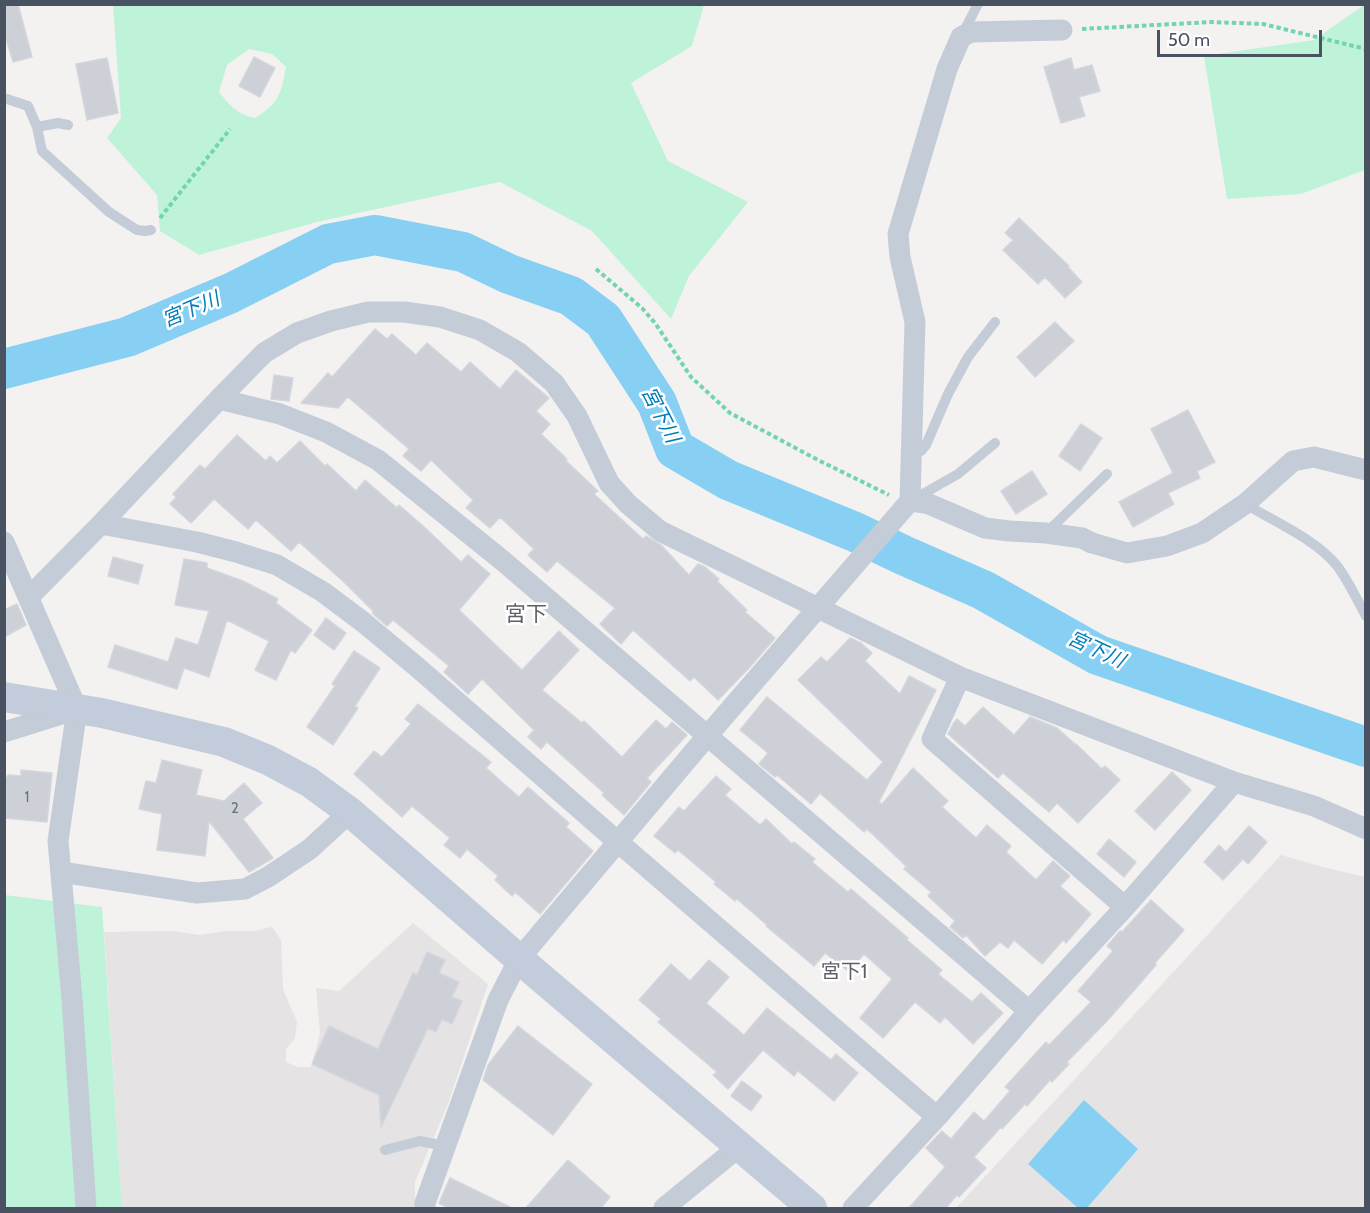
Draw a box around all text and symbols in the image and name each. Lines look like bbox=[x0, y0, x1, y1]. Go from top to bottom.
scale bar bbox=[1160, 18, 1325, 56]
text: 50 m bbox=[1168, 29, 1210, 51]
water label: 宮下川 bbox=[159, 287, 223, 333]
water label: 宮下川 bbox=[636, 383, 684, 447]
district label: 宮下 bbox=[505, 602, 547, 628]
water label: 宮下川 bbox=[1064, 626, 1128, 674]
house number: 1 bbox=[25, 789, 29, 807]
house number: 2 bbox=[231, 800, 239, 818]
district label: 宮下1 bbox=[821, 960, 867, 984]

